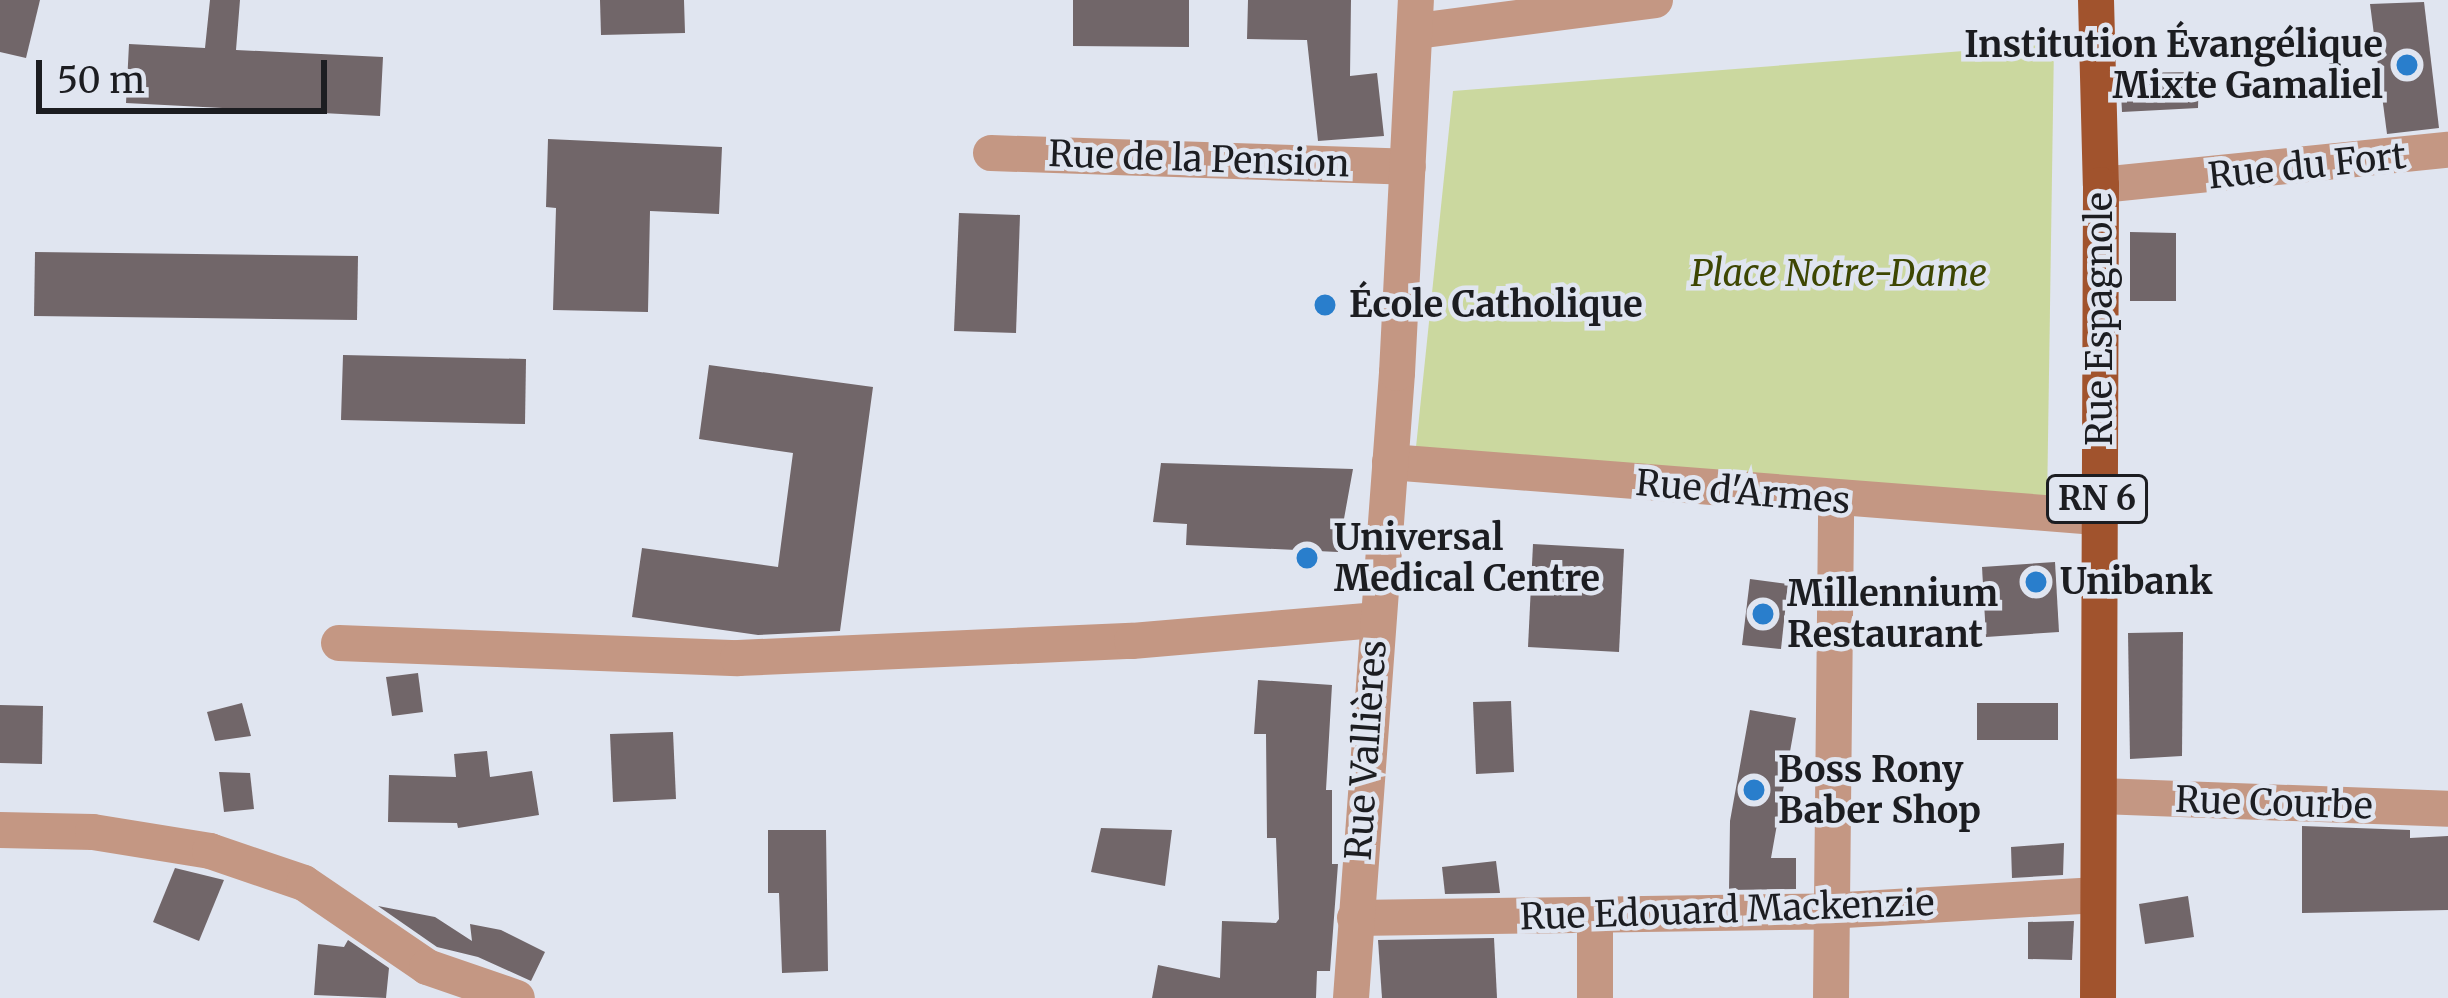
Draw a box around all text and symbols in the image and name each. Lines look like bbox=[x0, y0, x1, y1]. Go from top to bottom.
place label: Institution Évangélique Mixte Gamaliel bbox=[1964, 22, 2383, 107]
scale bar bbox=[42, 36, 333, 110]
marker: Institution Évangélique Mixte Gamaliel bbox=[2394, 52, 2420, 78]
text: 50 m bbox=[57, 58, 145, 103]
street label: Rue de la Pension bbox=[1048, 132, 1350, 186]
street label: Rue du Fort bbox=[2206, 134, 2408, 198]
street label: Rue Espagnole bbox=[2078, 192, 2122, 446]
park label: Place Notre-Dame bbox=[1691, 252, 1987, 296]
place label: École Catholique bbox=[1349, 283, 1643, 327]
marker: École Catholique bbox=[1312, 292, 1338, 318]
street label: Rue d'Armes bbox=[1634, 461, 1852, 523]
road number: RN 6 bbox=[2046, 472, 2148, 526]
place label: Universal Medical Centre bbox=[1334, 515, 1600, 600]
marker: Universal Medical Centre bbox=[1291, 542, 1323, 574]
place label: Unibank bbox=[2060, 560, 2212, 604]
marker: Unibank bbox=[2023, 569, 2049, 595]
place label: Millennium Restaurant bbox=[1787, 571, 1998, 656]
marker: Millennium Restaurant bbox=[1750, 601, 1776, 627]
street label: Rue Vallières bbox=[1337, 638, 1395, 862]
place label: Boss Rony Baber Shop bbox=[1778, 747, 1981, 832]
marker: Boss Rony Baber Shop bbox=[1741, 777, 1767, 803]
street label: Rue Courbe bbox=[2174, 778, 2374, 828]
street label: Rue Edouard Mackenzie bbox=[1519, 881, 1935, 939]

